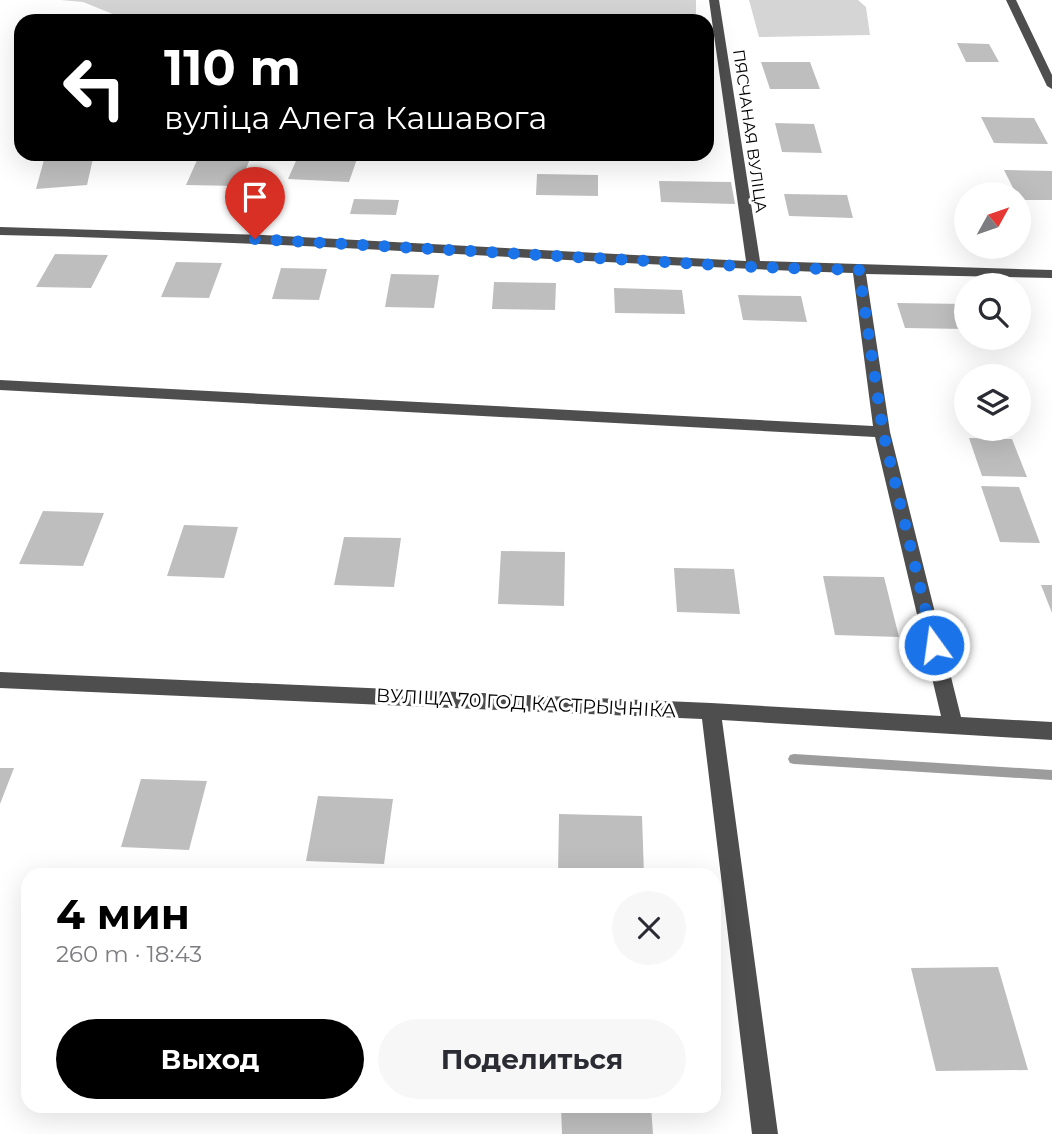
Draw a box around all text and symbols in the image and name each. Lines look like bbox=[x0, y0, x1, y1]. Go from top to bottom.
text: 110 m bbox=[164, 38, 301, 97]
icon: left bbox=[49, 42, 140, 133]
street label: ПЯСЧАНАЯ ВУЛІЦА bbox=[729, 48, 771, 214]
text: вуліца Алега Кашавога bbox=[164, 98, 547, 137]
pin bbox=[225, 167, 285, 239]
icon: arrive bbox=[236, 178, 274, 216]
north arrow bbox=[954, 182, 1031, 259]
map controls bbox=[954, 182, 1031, 441]
button: search bbox=[954, 273, 1031, 350]
button: layers bbox=[954, 364, 1031, 441]
position arrow bbox=[897, 608, 971, 682]
street label: ВУЛІЦА 70 ГОД КАСТРЫЧНІКА bbox=[375, 684, 677, 722]
text: 4 мин bbox=[56, 888, 190, 940]
button: close bbox=[612, 891, 686, 965]
text: 260 m · 18:43 bbox=[56, 940, 202, 968]
button: Выход bbox=[56, 1019, 364, 1099]
button: Поделиться bbox=[378, 1019, 686, 1099]

